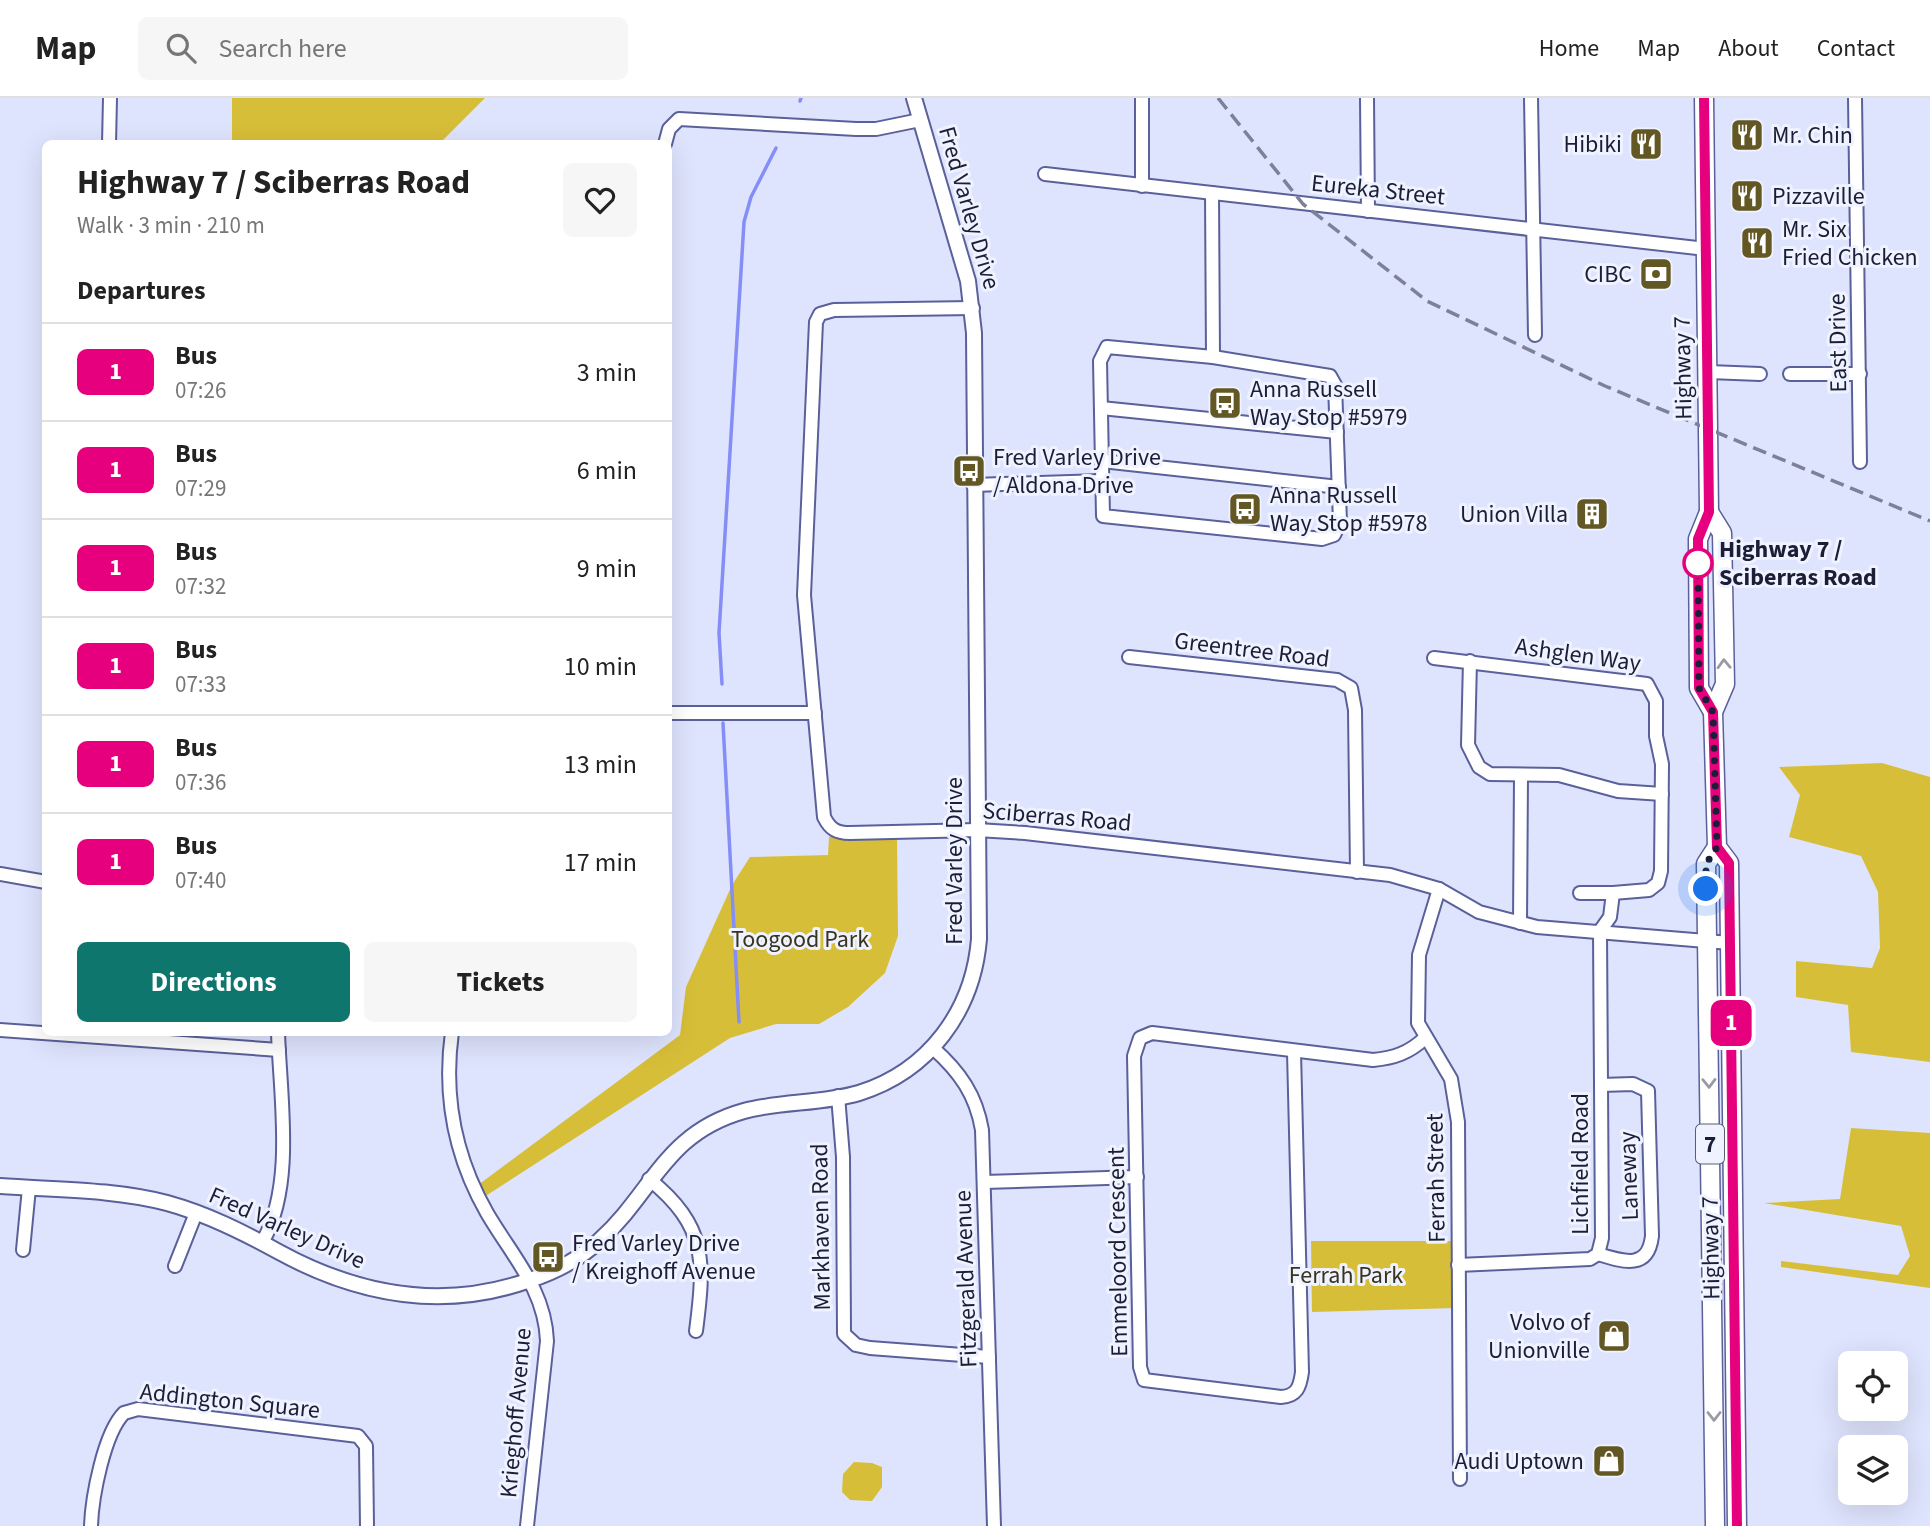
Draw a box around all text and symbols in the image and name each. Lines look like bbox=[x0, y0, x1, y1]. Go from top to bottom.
search box bbox=[138, 17, 628, 80]
text: Map bbox=[35, 25, 96, 72]
icon: search bbox=[162, 29, 200, 67]
text: Search here bbox=[218, 30, 347, 67]
text: Home bbox=[1539, 31, 1599, 66]
text: Map bbox=[1637, 31, 1680, 66]
text: About bbox=[1718, 31, 1779, 66]
text: Contact bbox=[1817, 31, 1895, 66]
restaurant icon: Mr. Chin bbox=[1728, 116, 1766, 154]
place label: Mr. Chin bbox=[1772, 118, 1853, 153]
street label: Fred Varley Drive bbox=[929, 122, 1009, 294]
restaurant icon: Hibiki bbox=[1627, 125, 1665, 163]
place label: Hibiki bbox=[1563, 127, 1622, 162]
text: Highway 7 / Sciberras Road bbox=[77, 159, 470, 206]
button: heart bbox=[563, 163, 637, 237]
street label: Eureka Street bbox=[1309, 166, 1447, 214]
restaurant icon: Pizzaville bbox=[1728, 177, 1766, 215]
place label: Pizzaville bbox=[1772, 179, 1865, 214]
text: Walk · 3 min · 210 m bbox=[77, 209, 265, 242]
place label: Mr. Six Fried Chicken bbox=[1782, 212, 1918, 275]
restaurant icon: Mr. Six Fried Chicken bbox=[1738, 224, 1776, 262]
bank icon: CIBC bbox=[1637, 255, 1675, 293]
place label: CIBC bbox=[1584, 257, 1632, 292]
text: Departures bbox=[77, 272, 205, 309]
street label: East Drive bbox=[1820, 293, 1856, 393]
street label: Highway 7 bbox=[1665, 316, 1701, 420]
text: Bus bbox=[175, 337, 217, 374]
text: 1 bbox=[109, 354, 122, 389]
text: 3 min bbox=[577, 354, 637, 391]
place label: Anna Russell Way Stop #5979 bbox=[1250, 372, 1407, 435]
text: 07:26 bbox=[175, 374, 226, 407]
bus stop icon: Anna Russell Way Stop #5979 bbox=[1206, 384, 1244, 422]
text: Bus bbox=[175, 435, 217, 472]
place label: Fred Varley Drive / Aldona Drive bbox=[993, 440, 1161, 503]
text: 1 bbox=[109, 452, 122, 487]
text: 6 min bbox=[577, 452, 637, 489]
bus stop icon: Fred Varley Drive / Aldona Drive bbox=[950, 452, 988, 490]
text: 07:29 bbox=[175, 472, 226, 505]
place label: Anna Russell Way Stop #5978 bbox=[1270, 478, 1427, 541]
bus stop icon: Anna Russell Way Stop #5978 bbox=[1226, 490, 1264, 528]
building icon: Union Villa bbox=[1573, 495, 1611, 533]
place label: Union Villa bbox=[1460, 497, 1568, 532]
place label: Highway 7 / Sciberras Road bbox=[1719, 532, 1877, 595]
text: Bus bbox=[175, 533, 217, 570]
marker: Highway 7 / Sciberras Road bbox=[1683, 548, 1713, 578]
text: 1 bbox=[109, 550, 122, 585]
text: 9 min bbox=[577, 550, 637, 587]
text: 07:32 bbox=[175, 570, 226, 603]
street label: Greentree Road bbox=[1172, 623, 1332, 677]
street label: Ashglen Way bbox=[1513, 629, 1643, 681]
text: Bus bbox=[175, 631, 217, 668]
text: 1 bbox=[109, 648, 122, 683]
text: 10 min bbox=[564, 648, 637, 685]
one-way arrow bbox=[1717, 658, 1732, 669]
text: 07:33 bbox=[175, 668, 226, 701]
text: Bus bbox=[175, 729, 217, 766]
text: 1 bbox=[109, 746, 122, 781]
text: 13 min bbox=[564, 746, 637, 783]
text: 07:36 bbox=[175, 766, 226, 799]
street label: Fred Varley Drive bbox=[937, 777, 972, 945]
street label: Sciberras Road bbox=[981, 793, 1133, 841]
text: Bus bbox=[175, 827, 217, 864]
text: 1 bbox=[109, 844, 122, 879]
text: 17 min bbox=[564, 844, 637, 881]
text: 07:40 bbox=[175, 864, 226, 897]
your location bbox=[1688, 871, 1723, 906]
park label: Toogood Park bbox=[731, 922, 869, 957]
button: Directions bbox=[77, 942, 350, 1022]
button: Tickets bbox=[364, 942, 637, 1022]
line badge: 1 bbox=[1708, 1000, 1754, 1046]
text: 1 bbox=[1725, 1005, 1737, 1040]
one-way arrow bbox=[1702, 1077, 1717, 1088]
street label: Lichfield Road bbox=[1563, 1093, 1598, 1235]
street label: Ferrah Street bbox=[1417, 1113, 1455, 1243]
road number: 7 bbox=[1696, 1124, 1724, 1163]
street label: Laneway bbox=[1610, 1131, 1648, 1221]
street label: Markhaven Road bbox=[802, 1143, 840, 1311]
street label: Emmeloord Crescent bbox=[1099, 1147, 1137, 1357]
street label: Fred Varley Drive bbox=[203, 1178, 371, 1278]
street label: Fitzgerald Avenue bbox=[945, 1190, 987, 1368]
street label: Highway 7 bbox=[1693, 1196, 1729, 1300]
place label: Fred Varley Drive / Kreighoff Avenue bbox=[572, 1226, 756, 1289]
bus stop icon: Fred Varley Drive / Kreighoff Avenue bbox=[529, 1238, 567, 1276]
park label: Ferrah Park bbox=[1289, 1258, 1403, 1293]
place label: Volvo of Unionville bbox=[1488, 1305, 1591, 1368]
shop icon: Volvo of Unionville bbox=[1595, 1317, 1633, 1355]
street label: Krieghoff Avenue bbox=[491, 1327, 541, 1499]
map controls bbox=[1838, 1351, 1908, 1505]
button: locate bbox=[1838, 1351, 1908, 1421]
street label: Addington Square bbox=[138, 1374, 322, 1428]
one-way arrow bbox=[1707, 1411, 1722, 1422]
button: layers bbox=[1838, 1435, 1908, 1505]
shop icon: Audi Uptown bbox=[1590, 1442, 1628, 1480]
place label: Audi Uptown bbox=[1455, 1444, 1584, 1479]

